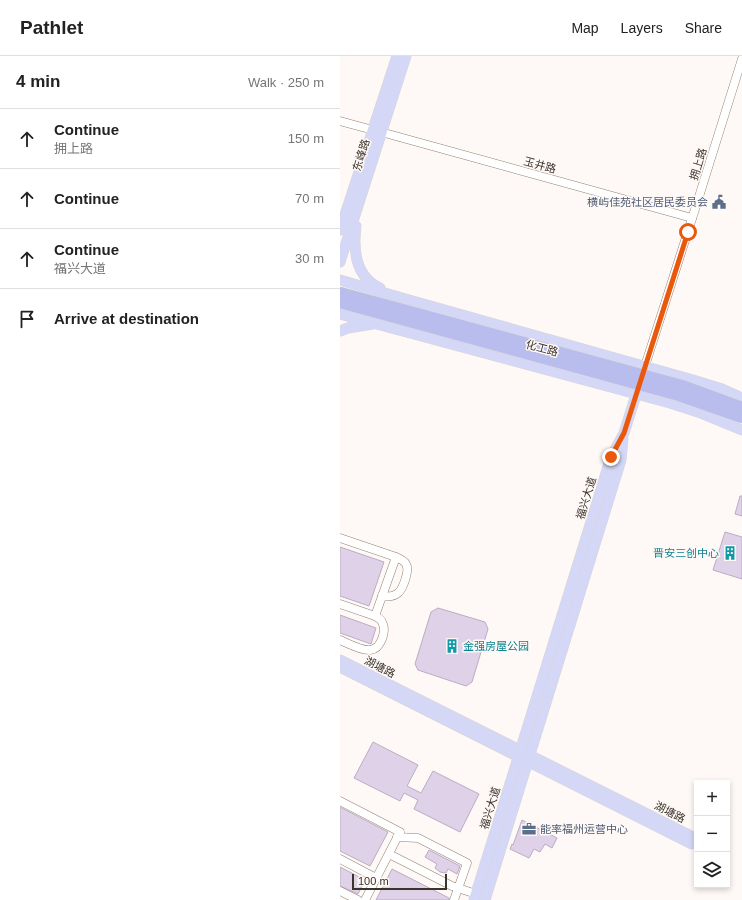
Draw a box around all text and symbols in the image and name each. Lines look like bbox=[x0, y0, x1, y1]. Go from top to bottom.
text: Pathlet bbox=[20, 17, 83, 38]
text: Map bbox=[571, 20, 599, 36]
text: Layers bbox=[621, 20, 663, 36]
text: Share bbox=[685, 20, 722, 36]
text: 4 min bbox=[16, 72, 60, 91]
text: Walk · 250 m bbox=[248, 75, 324, 90]
text: Continue bbox=[54, 121, 119, 138]
icon: ahead bbox=[16, 128, 38, 150]
text: 150 m bbox=[288, 131, 324, 146]
street label: 东峰路 bbox=[350, 137, 372, 173]
text: 拥上路 bbox=[54, 141, 93, 156]
street label: 拥上路 bbox=[687, 146, 709, 182]
street label: 玉井路 bbox=[523, 155, 557, 175]
icon: ahead bbox=[16, 188, 38, 210]
text: Continue bbox=[54, 190, 119, 207]
text: 70 m bbox=[295, 191, 324, 206]
public building icon: 横屿佳苑社区居民委员会 bbox=[711, 194, 727, 210]
place label: 横屿佳苑社区居民委员会 bbox=[587, 196, 708, 208]
route start bbox=[679, 223, 697, 241]
text: Continue bbox=[54, 241, 119, 258]
icon: ahead bbox=[16, 248, 38, 270]
text: 30 m bbox=[295, 251, 324, 266]
text: 福兴大道 bbox=[54, 261, 106, 276]
icon: arrive bbox=[16, 308, 38, 330]
text: Arrive at destination bbox=[54, 310, 199, 327]
street label: 化工路 bbox=[525, 338, 559, 358]
route end bbox=[602, 448, 620, 466]
street label: 福兴大道 bbox=[574, 475, 598, 521]
building icon: 晋安三创中心 bbox=[722, 545, 738, 561]
place label: 晋安三创中心 bbox=[653, 547, 719, 559]
building icon: 金强房屋公园 bbox=[444, 638, 460, 654]
place label: 金强房屋公园 bbox=[463, 640, 529, 652]
street label: 湖塘路 bbox=[363, 654, 397, 680]
map controls bbox=[694, 780, 730, 888]
button: + bbox=[694, 780, 730, 816]
street label: 福兴大道 bbox=[478, 785, 502, 831]
street label: 湖塘路 bbox=[653, 799, 687, 825]
button: − bbox=[694, 816, 730, 852]
office icon: 能率福州运营中心 bbox=[521, 821, 537, 837]
place label: 能率福州运营中心 bbox=[540, 823, 628, 835]
button: layers bbox=[694, 852, 730, 888]
scale bar bbox=[352, 872, 447, 891]
text: 100 m bbox=[358, 875, 389, 887]

